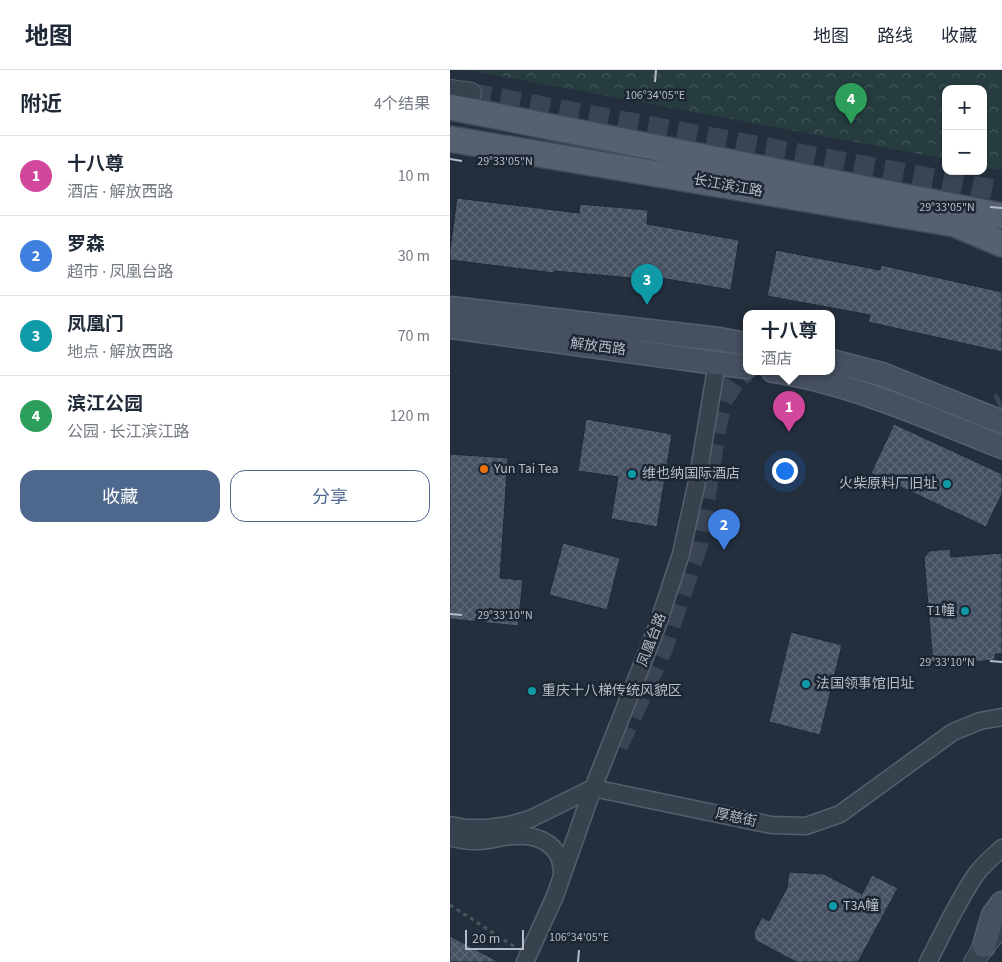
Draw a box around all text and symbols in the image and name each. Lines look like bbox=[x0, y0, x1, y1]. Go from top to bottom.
text: 地图 bbox=[25, 19, 73, 54]
text: 地图 bbox=[813, 24, 849, 49]
text: 路线 bbox=[877, 24, 913, 49]
text: 收藏 bbox=[941, 24, 977, 49]
pin: 4 bbox=[835, 83, 867, 124]
map controls bbox=[942, 85, 987, 175]
button: + bbox=[942, 85, 987, 130]
text: 106°34'05"E bbox=[625, 87, 685, 104]
text: 附近 bbox=[20, 89, 62, 119]
text: 4个结果 bbox=[374, 93, 430, 115]
button: − bbox=[942, 130, 987, 175]
text: 十八尊 bbox=[67, 151, 124, 178]
text: 29°33'05"N bbox=[477, 153, 533, 170]
text: 1 bbox=[32, 165, 40, 187]
text: 10 m bbox=[398, 165, 430, 187]
street label: 长江滨江路 bbox=[692, 170, 764, 202]
text: 酒店 · 解放西路 bbox=[67, 181, 173, 203]
text: 29°33'05"N bbox=[919, 199, 975, 216]
text: 罗森 bbox=[67, 231, 105, 258]
text: 2 bbox=[32, 245, 40, 267]
text: 30 m bbox=[398, 245, 430, 267]
text: 超市 · 凤凰台路 bbox=[67, 261, 173, 283]
pin: 3 bbox=[631, 264, 663, 305]
popup bbox=[743, 310, 835, 375]
text: 凤凰门 bbox=[67, 311, 124, 338]
text: 十八尊 bbox=[760, 318, 818, 345]
text: 3 bbox=[32, 325, 40, 347]
text: 70 m bbox=[398, 325, 430, 347]
street label: 解放西路 bbox=[569, 334, 627, 360]
text: 地点 · 解放西路 bbox=[67, 341, 173, 363]
text: 酒店 bbox=[760, 348, 793, 370]
text: 滨江公园 bbox=[67, 391, 143, 418]
pin: 1 bbox=[773, 391, 805, 432]
text: 4 bbox=[32, 405, 40, 427]
text: 120 m bbox=[390, 405, 430, 427]
text: 公园 · 长江滨江路 bbox=[67, 421, 189, 443]
your location bbox=[772, 458, 798, 484]
place label: Yun Tai Tea bbox=[493, 459, 558, 479]
marker: Yun Tai Tea bbox=[478, 463, 490, 475]
place label: 维也纳国际酒店 bbox=[642, 464, 740, 484]
marker: 维也纳国际酒店 bbox=[626, 468, 638, 480]
button: 收藏 bbox=[20, 470, 220, 522]
button: 分享 bbox=[230, 470, 430, 522]
place label: 火柴原料厂旧址 bbox=[839, 474, 937, 494]
marker: 火柴原料厂旧址 bbox=[941, 478, 953, 490]
pin: 2 bbox=[708, 509, 740, 550]
place label: T1幢 bbox=[927, 601, 955, 621]
marker: T1幢 bbox=[959, 605, 971, 617]
text: 29°33'10"N bbox=[477, 607, 533, 624]
street label: 凤凰台路 bbox=[633, 610, 671, 670]
text: 29°33'10"N bbox=[919, 654, 975, 671]
place label: 法国领事馆旧址 bbox=[816, 674, 914, 694]
marker: 法国领事馆旧址 bbox=[800, 678, 812, 690]
place label: 重庆十八梯传统风貌区 bbox=[542, 681, 682, 701]
marker: 重庆十八梯传统风貌区 bbox=[526, 685, 538, 697]
street label: 厚慈街 bbox=[713, 804, 759, 832]
place label: T3A幢 bbox=[843, 896, 879, 916]
marker: T3A幢 bbox=[827, 900, 839, 912]
scale bar bbox=[465, 927, 524, 950]
text: 20 m bbox=[472, 929, 500, 949]
text: 106°34'05"E bbox=[549, 929, 609, 946]

